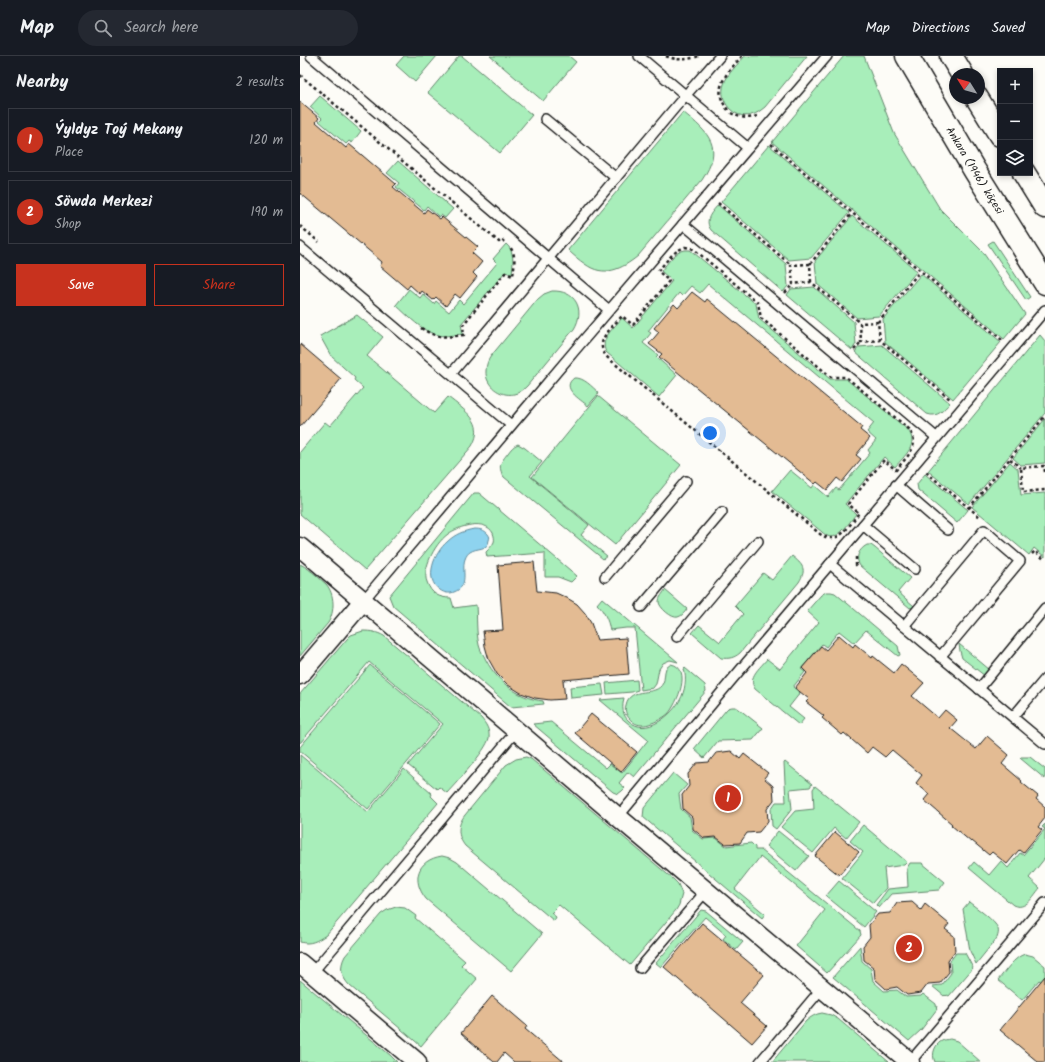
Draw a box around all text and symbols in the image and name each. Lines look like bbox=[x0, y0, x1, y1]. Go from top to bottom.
search box bbox=[78, 10, 358, 46]
text: Map bbox=[20, 13, 54, 43]
text: Search here bbox=[124, 16, 198, 40]
icon: search bbox=[92, 17, 114, 39]
text: Map bbox=[865, 17, 890, 39]
text: Directions bbox=[912, 17, 970, 39]
text: Saved bbox=[992, 17, 1025, 39]
north arrow bbox=[949, 68, 985, 104]
map controls bbox=[997, 68, 1033, 176]
button: + bbox=[997, 68, 1033, 104]
text: Nearby bbox=[16, 69, 68, 96]
text: 2 results bbox=[236, 72, 284, 93]
button: − bbox=[997, 104, 1033, 140]
text: Ýyldyz Toý Mekany bbox=[55, 118, 182, 142]
street label: Ankara (1946) köçesi bbox=[941, 123, 1008, 218]
text: 1 bbox=[28, 130, 32, 151]
text: 120 m bbox=[249, 130, 283, 151]
button: layers bbox=[997, 140, 1033, 176]
text: Place bbox=[55, 142, 83, 163]
text: Söwda Merkezi bbox=[55, 190, 152, 214]
text: 2 bbox=[26, 202, 34, 223]
text: 190 m bbox=[251, 202, 283, 223]
text: Shop bbox=[55, 214, 81, 235]
button: Save bbox=[16, 264, 146, 306]
button: Share bbox=[154, 264, 284, 306]
your location bbox=[700, 423, 720, 443]
pin: 1 bbox=[715, 783, 741, 813]
pin: 2 bbox=[896, 933, 922, 963]

